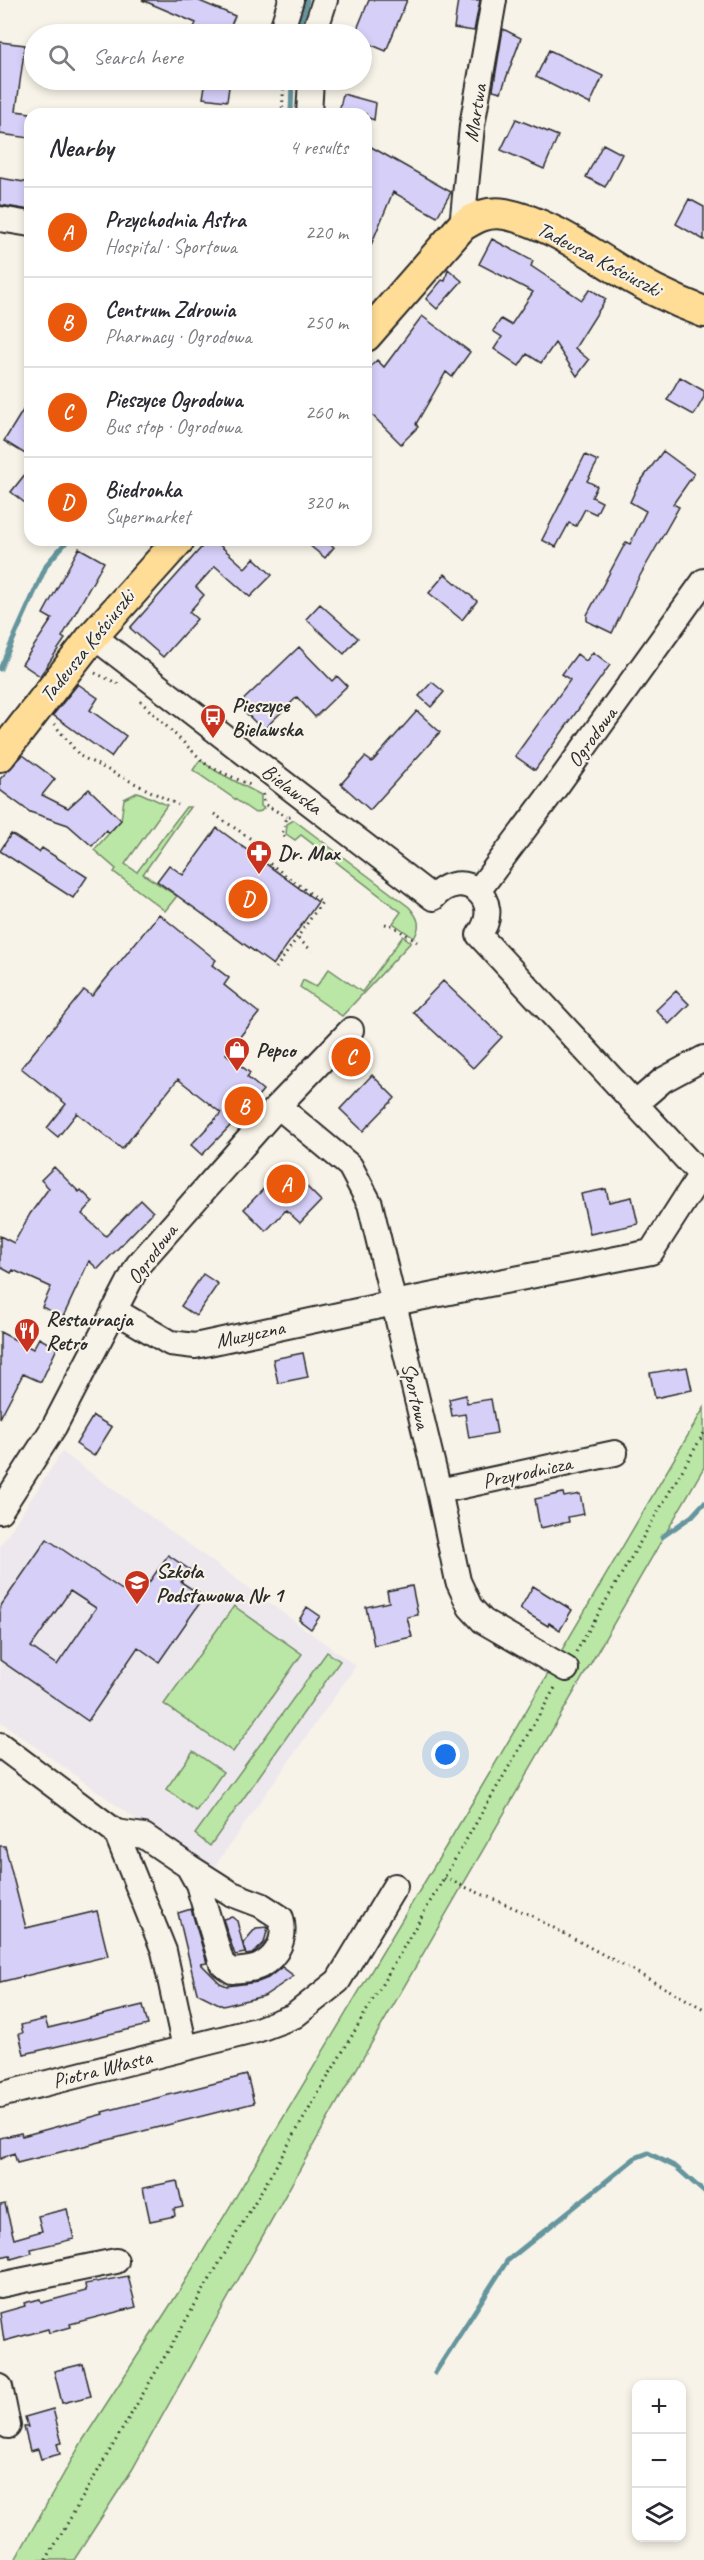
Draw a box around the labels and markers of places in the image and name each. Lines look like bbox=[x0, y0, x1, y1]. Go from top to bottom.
place label: Pieszyce Bielawska bbox=[232, 692, 304, 742]
bus stop icon: Pieszyce Bielawska bbox=[198, 702, 228, 740]
pharmacy icon: Dr. Max bbox=[244, 838, 274, 876]
place label: Dr. Max bbox=[278, 840, 341, 866]
pin: D bbox=[228, 876, 268, 922]
pin: C bbox=[332, 1034, 370, 1080]
shop icon: Pepco bbox=[222, 1035, 252, 1073]
place label: Pepco bbox=[256, 1037, 298, 1063]
pin: B bbox=[224, 1084, 264, 1128]
pin: A bbox=[266, 1162, 306, 1206]
place label: Restauracja Retro bbox=[46, 1306, 134, 1356]
restaurant icon: Restauracja Retro bbox=[12, 1316, 42, 1354]
place label: Szkoła Podstawowa Nr 1 bbox=[156, 1558, 286, 1608]
school or university icon: Szkoła Podstawowa Nr 1 bbox=[122, 1568, 152, 1606]

